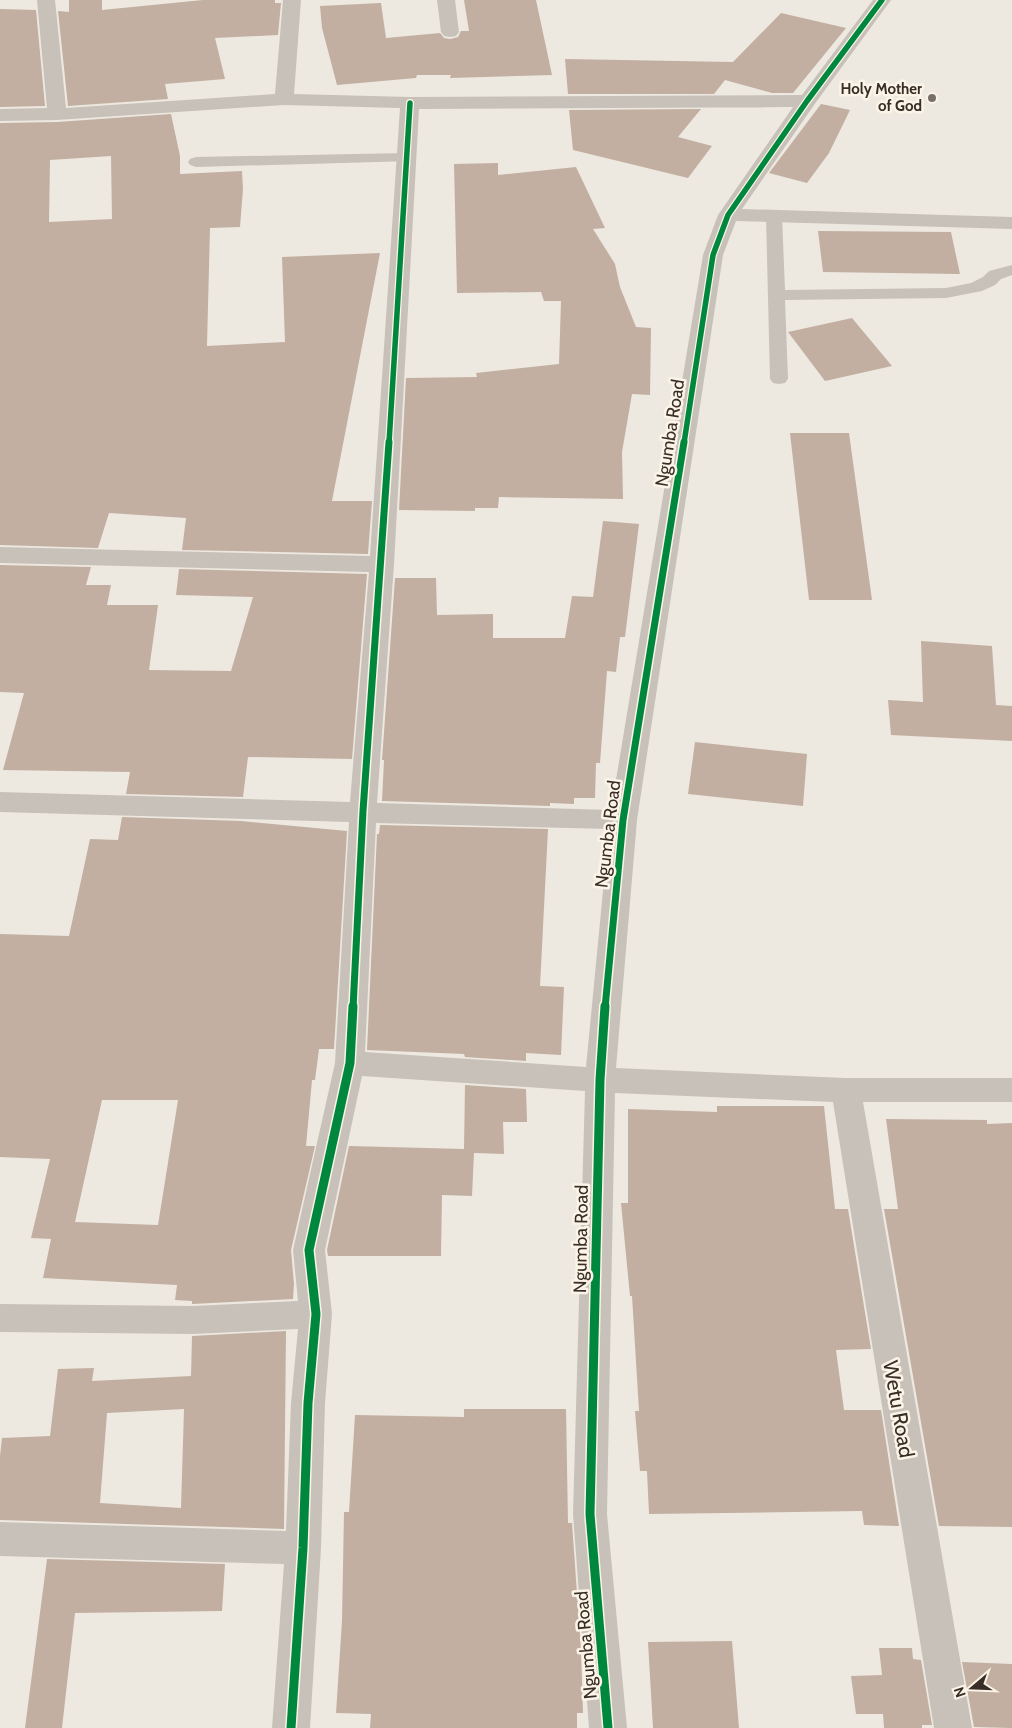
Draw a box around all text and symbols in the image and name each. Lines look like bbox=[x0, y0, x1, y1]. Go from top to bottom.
place label: Holy Mother of God bbox=[841, 80, 922, 115]
marker: Holy Mother of God bbox=[926, 92, 938, 104]
street label: Ngumba Road bbox=[651, 378, 689, 488]
street label: Ngumba Road bbox=[590, 779, 626, 889]
street label: Ngumba Road bbox=[569, 1185, 593, 1293]
street label: Wetu Road bbox=[878, 1358, 920, 1460]
street label: Ngumba Road bbox=[570, 1590, 602, 1700]
north arrow bbox=[947, 1663, 997, 1713]
text: N bbox=[950, 1685, 970, 1700]

